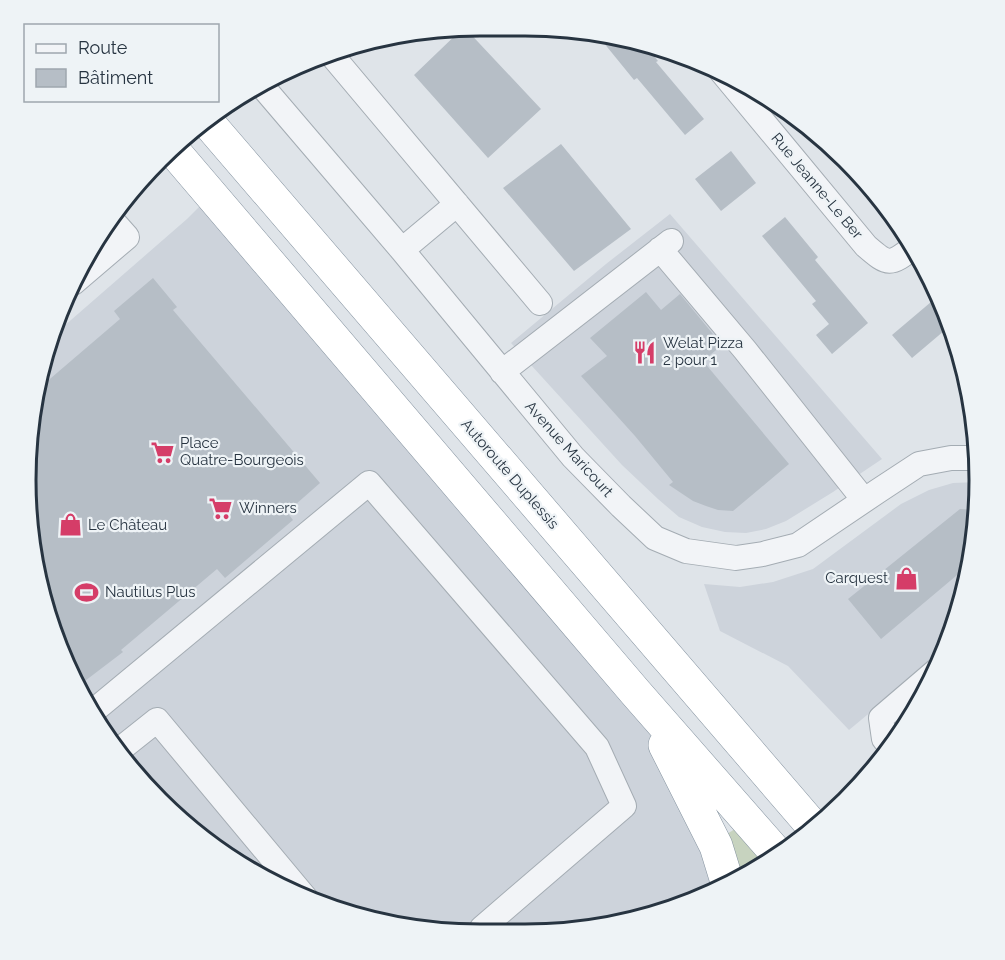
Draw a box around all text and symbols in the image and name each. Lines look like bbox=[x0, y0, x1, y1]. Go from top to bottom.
legend bbox=[24, 24, 219, 102]
text: Route bbox=[78, 37, 128, 58]
text: Bâtiment bbox=[78, 67, 153, 88]
street label: Rue Jeanne-Le Ber bbox=[767, 129, 867, 243]
place label: Welat Pizza 2 pour 1 bbox=[663, 334, 743, 369]
restaurant icon: Welat Pizza 2 pour 1 bbox=[632, 339, 658, 365]
street label: Avenue Maricourt bbox=[521, 397, 617, 501]
street label: Autoroute Duplessis bbox=[457, 415, 563, 533]
place label: Place Quatre-Bourgeois bbox=[180, 434, 304, 469]
supermarket icon: Place Quatre-Bourgeois bbox=[149, 439, 175, 465]
supermarket icon: Winners bbox=[208, 495, 234, 521]
place label: Winners bbox=[239, 499, 297, 517]
shop icon: Le Château bbox=[57, 512, 83, 538]
place label: Le Château bbox=[88, 516, 167, 534]
shop icon: Carquest bbox=[893, 565, 919, 591]
place label: Carquest bbox=[825, 569, 888, 587]
sports icon: Nautilus Plus bbox=[74, 579, 100, 605]
place label: Nautilus Plus bbox=[105, 583, 196, 601]

